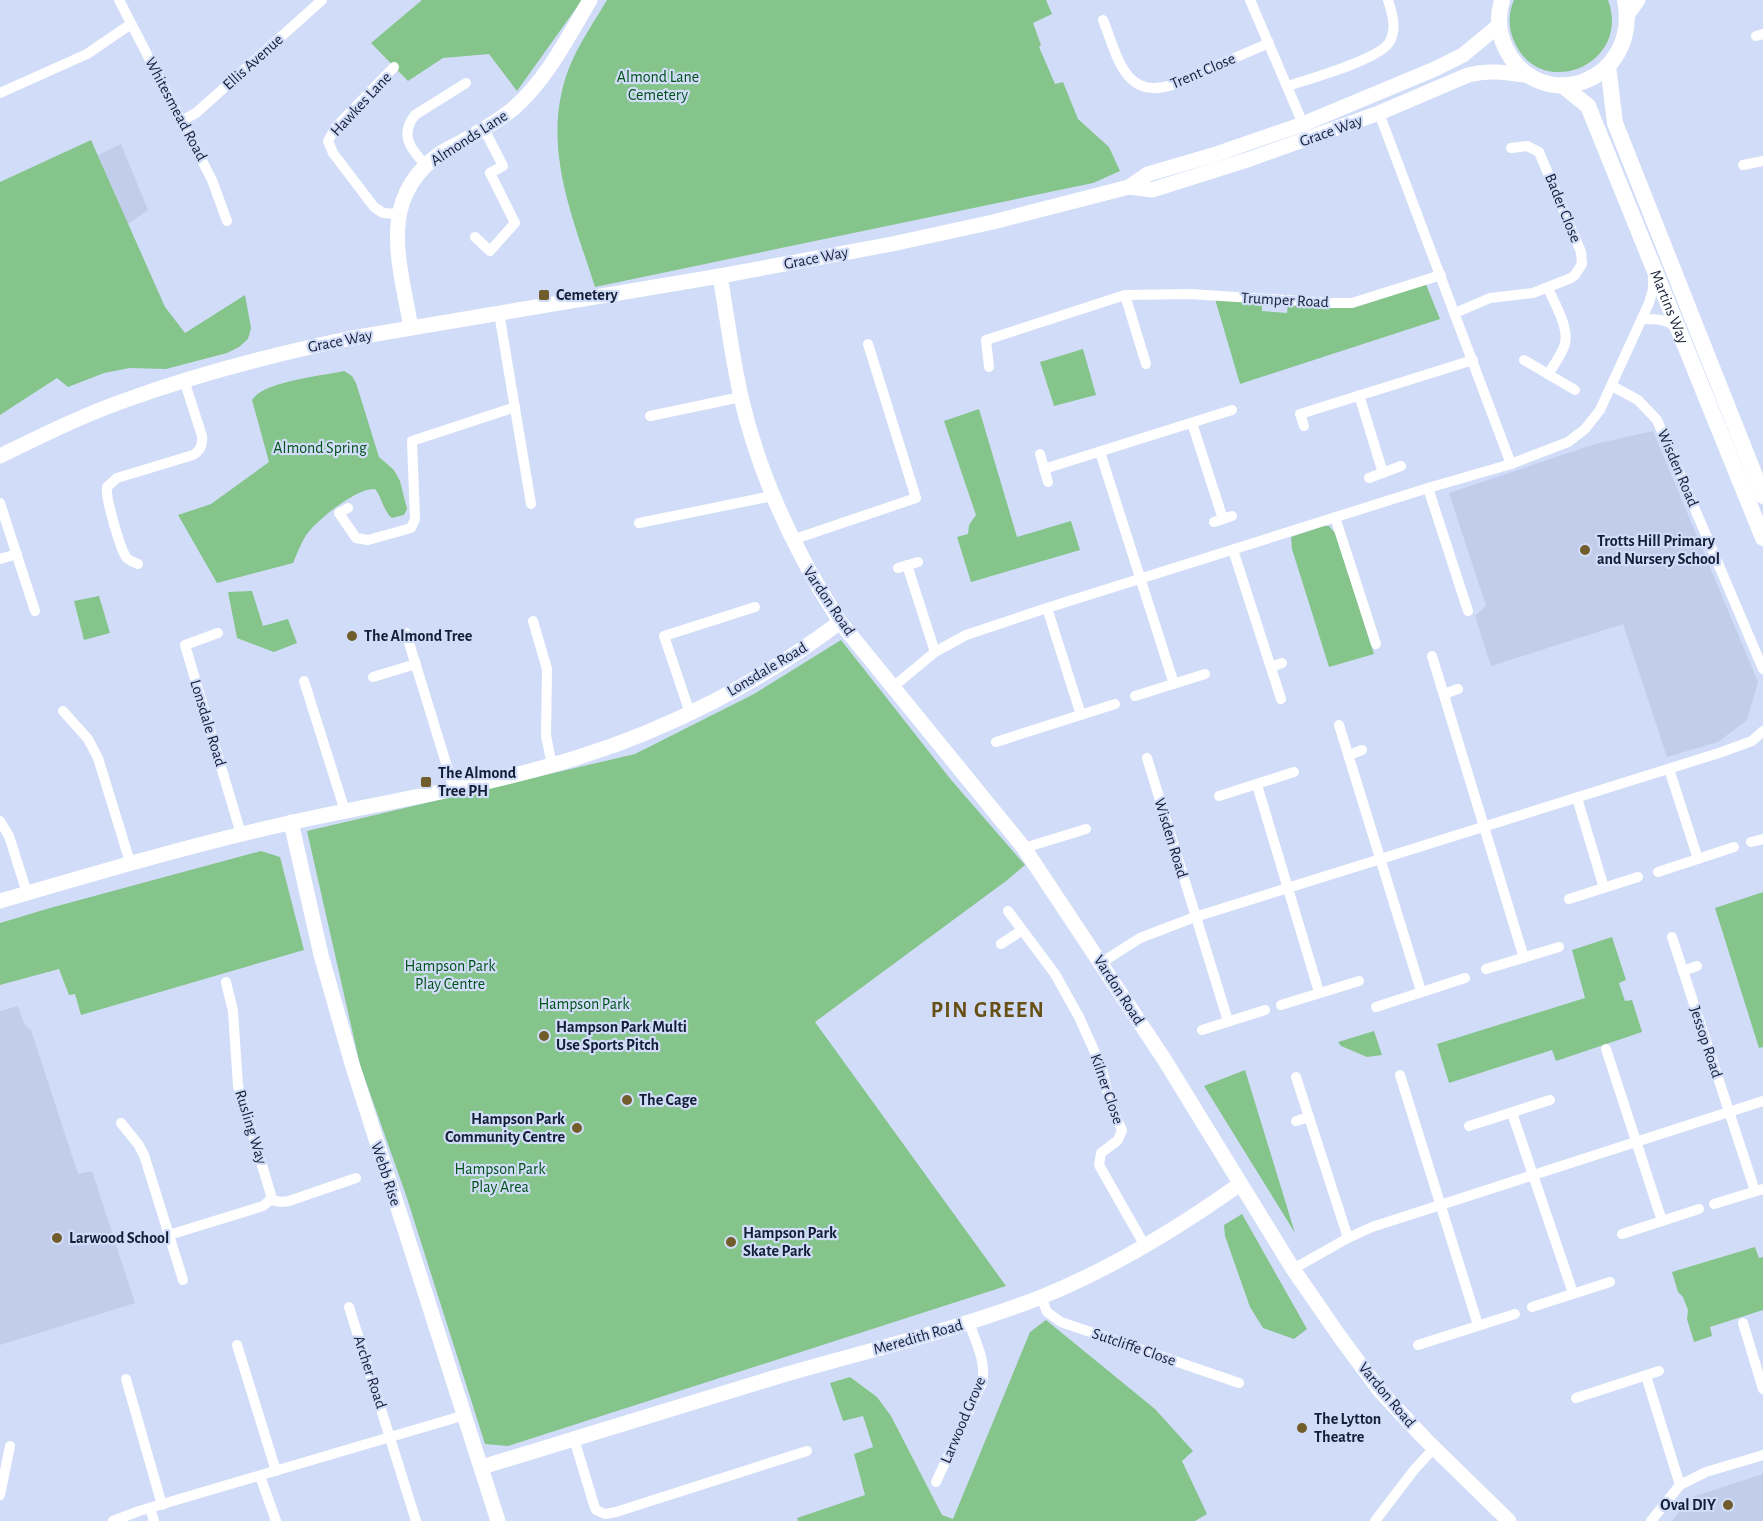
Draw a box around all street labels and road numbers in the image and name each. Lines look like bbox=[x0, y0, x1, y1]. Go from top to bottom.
street label: Ellis Avenue bbox=[220, 31, 286, 93]
street label: Trent Close bbox=[1168, 50, 1238, 92]
street label: Whitesmead Road bbox=[142, 55, 210, 163]
street label: Hawkes Lane bbox=[327, 69, 395, 139]
street label: Almonds Lane bbox=[428, 107, 510, 169]
street label: Grace Way bbox=[1298, 112, 1365, 151]
street label: Bader Close bbox=[1542, 171, 1584, 245]
street label: Grace Way bbox=[782, 244, 850, 273]
street label: Martins Way bbox=[1647, 268, 1691, 346]
street label: Trumper Road bbox=[1241, 290, 1329, 310]
street label: Grace Way bbox=[306, 327, 374, 356]
street label: Wisden Road bbox=[1655, 427, 1701, 509]
street label: Vardon Road bbox=[800, 564, 858, 638]
street label: Lonsdale Road bbox=[724, 639, 810, 699]
street label: Lonsdale Road bbox=[187, 678, 229, 768]
street label: Wisden Road bbox=[1151, 796, 1191, 880]
street label: Vardon Road bbox=[1091, 952, 1147, 1028]
street label: Jessop Road bbox=[1687, 1004, 1725, 1080]
street label: Kilner Close bbox=[1087, 1052, 1127, 1126]
street label: Rusling Way bbox=[231, 1088, 270, 1166]
street label: Webb Rise bbox=[368, 1140, 404, 1208]
street label: Meredith Road bbox=[871, 1317, 965, 1357]
street label: Sutcliffe Close bbox=[1090, 1325, 1178, 1369]
street label: Archer Road bbox=[351, 1334, 389, 1410]
street label: Vardon Road bbox=[1355, 1360, 1419, 1430]
street label: Larwood Grove bbox=[938, 1374, 988, 1466]

